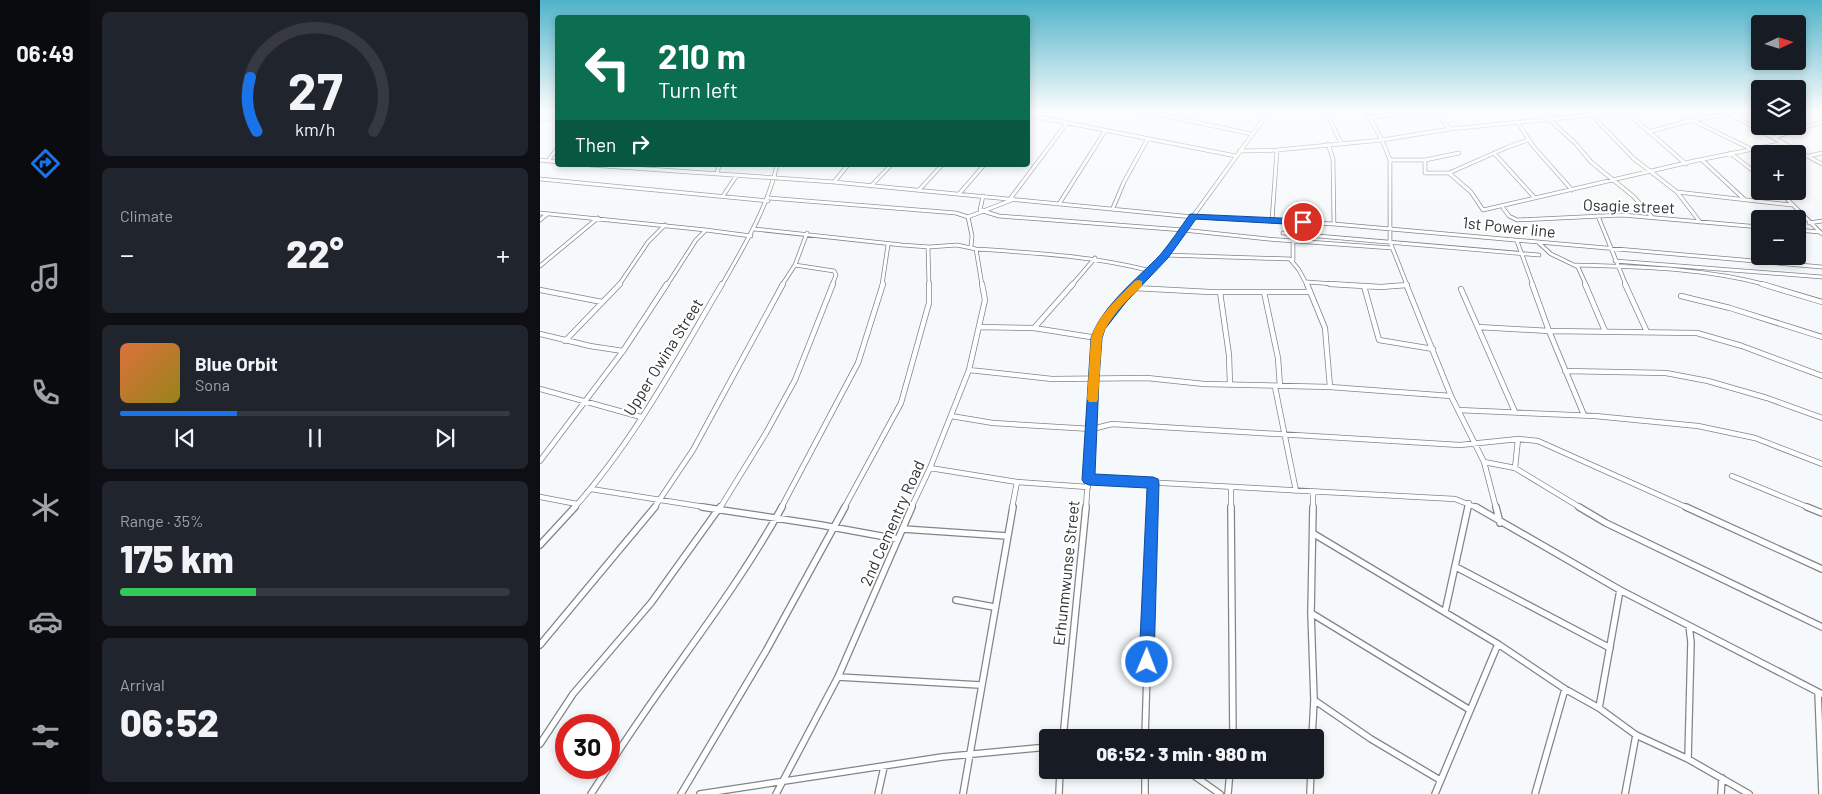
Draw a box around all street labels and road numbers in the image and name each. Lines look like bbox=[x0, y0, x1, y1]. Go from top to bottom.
street label: Osagie street bbox=[1583, 194, 1675, 217]
street label: 1st Power line bbox=[1462, 212, 1557, 241]
street label: Upper Owina Street bbox=[619, 295, 706, 419]
street label: 2nd Cementry Road bbox=[855, 457, 928, 589]
street label: Erhunmwunse Street bbox=[1048, 499, 1083, 647]

